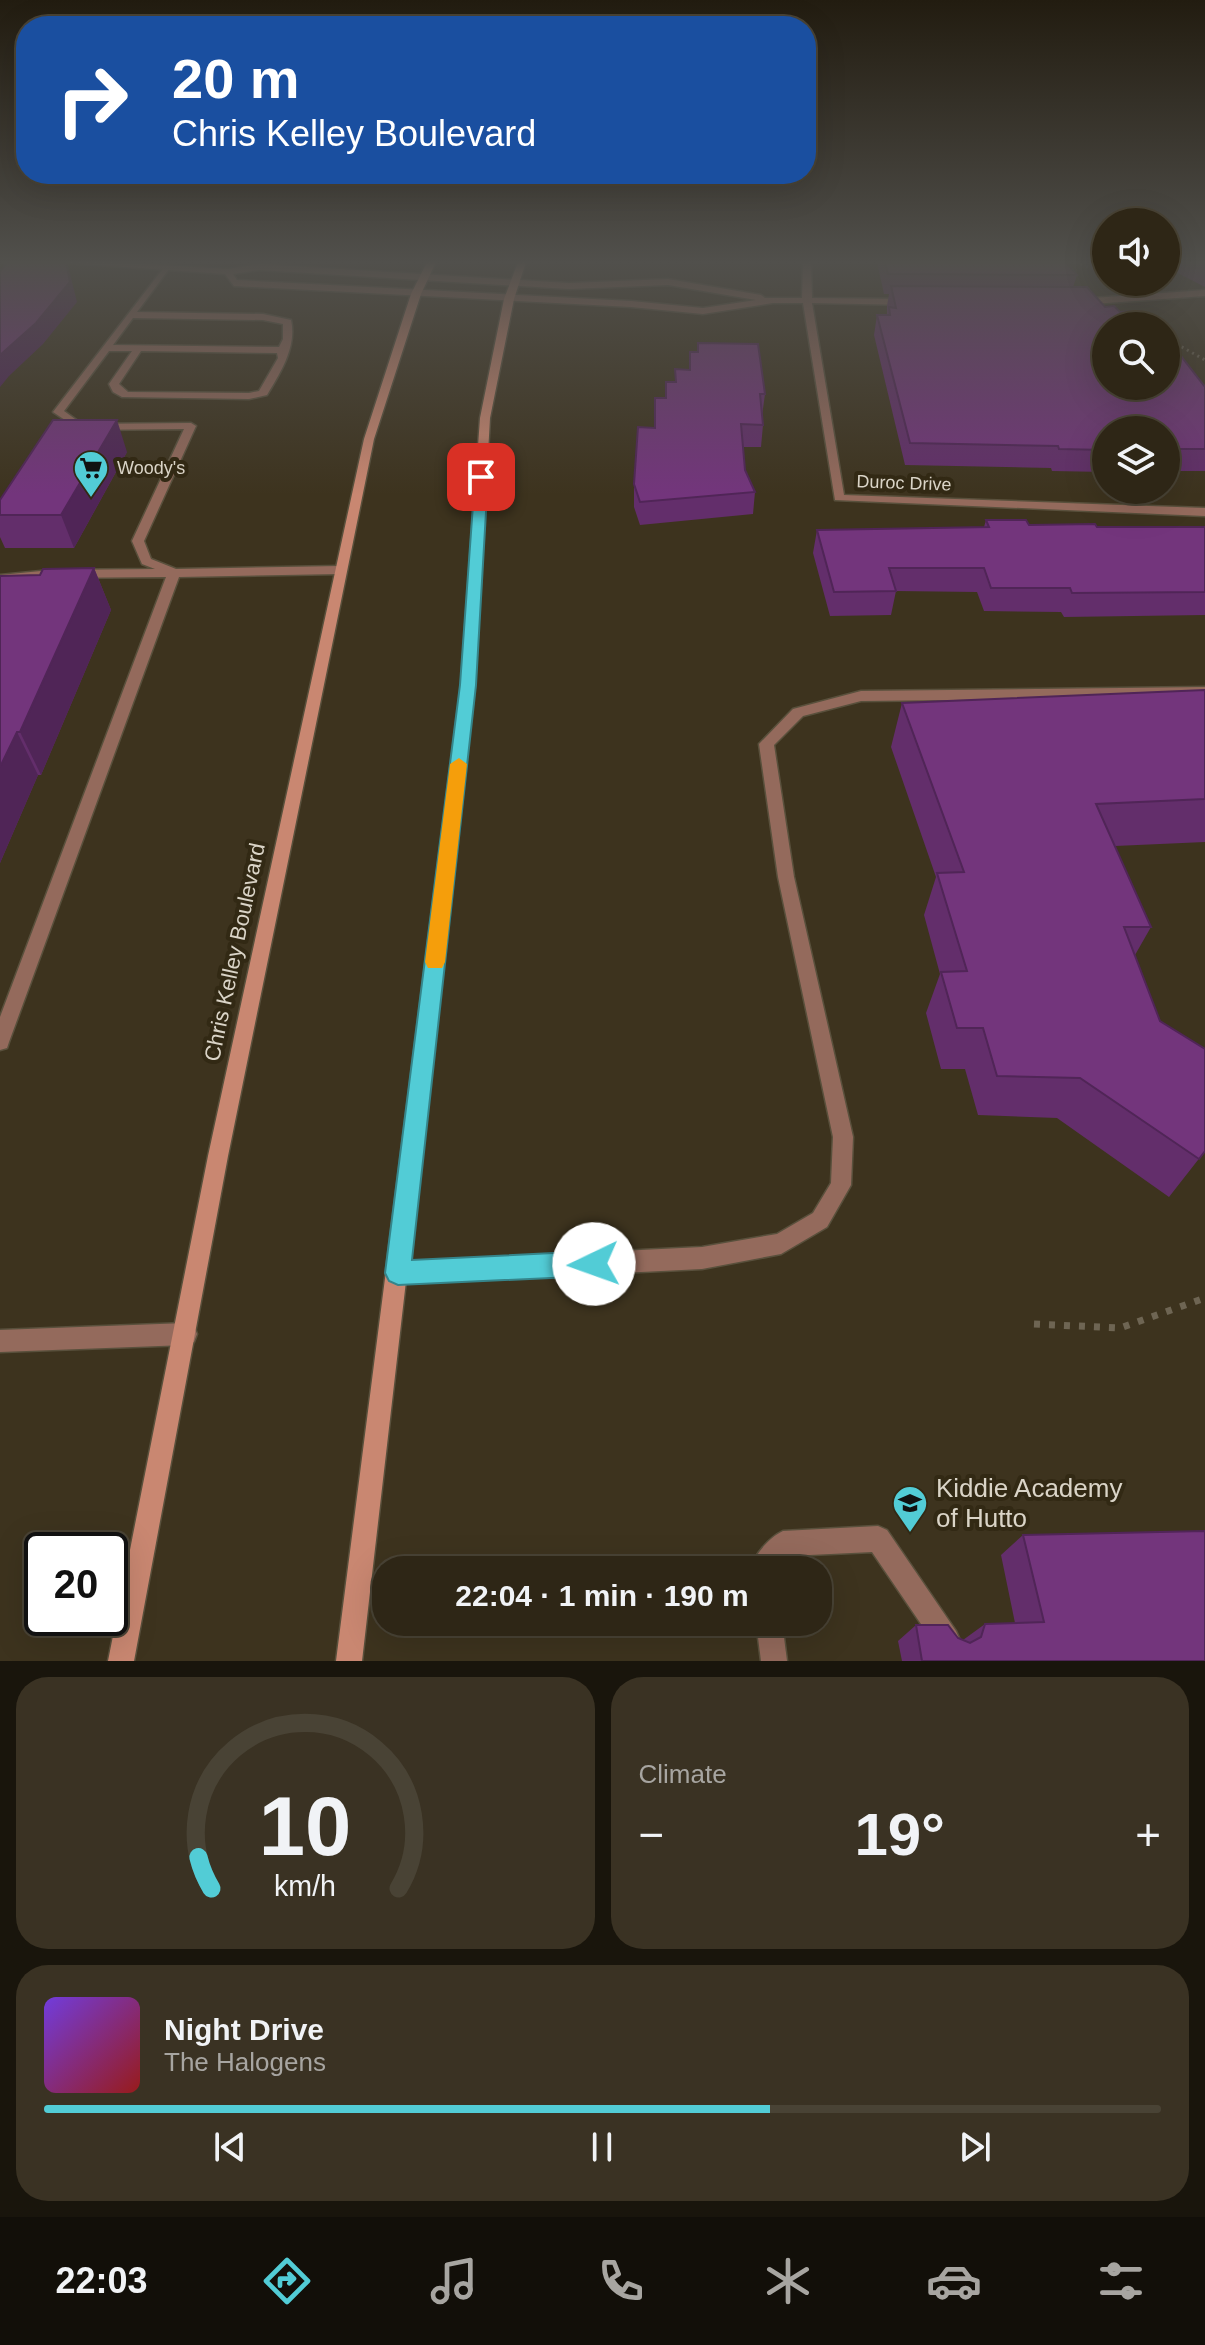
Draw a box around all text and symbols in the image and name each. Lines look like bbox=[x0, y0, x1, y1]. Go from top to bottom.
text: 20 m bbox=[172, 47, 300, 110]
icon: right bbox=[40, 48, 144, 152]
text: Chris Kelley Boulevard bbox=[172, 113, 536, 154]
map controls bbox=[1092, 208, 1180, 504]
button: sound bbox=[1092, 208, 1180, 296]
button: search bbox=[1092, 312, 1180, 400]
button: layers bbox=[1092, 416, 1180, 504]
pin bbox=[447, 443, 515, 511]
supermarket icon: Woody's bbox=[72, 449, 110, 499]
icon: arrive bbox=[459, 455, 503, 499]
place label: Woody's bbox=[117, 458, 185, 478]
street label: Duroc Drive bbox=[856, 471, 952, 495]
street label: Chris Kelley Boulevard bbox=[199, 841, 270, 1064]
position arrow bbox=[552, 1222, 636, 1306]
place label: Kiddie Academy of Hutto bbox=[936, 1473, 1122, 1533]
school or university icon: Kiddie Academy of Hutto bbox=[891, 1484, 929, 1534]
speed limit sign: 20 bbox=[24, 1532, 128, 1636]
text: 22:04 · 1 min · 190 m bbox=[455, 1579, 749, 1612]
text: Climate bbox=[639, 1759, 727, 1789]
text: 10 bbox=[259, 1780, 352, 1873]
text: 19° bbox=[854, 1801, 945, 1868]
text: − bbox=[639, 1810, 664, 1859]
text: + bbox=[1135, 1810, 1161, 1859]
text: km/h bbox=[274, 1870, 336, 1902]
text: Night Drive bbox=[164, 2013, 324, 2046]
text: The Halogens bbox=[164, 2047, 326, 2077]
icon: previous bbox=[208, 2125, 252, 2169]
icon: pause bbox=[580, 2125, 624, 2169]
icon: next bbox=[953, 2125, 997, 2169]
icon: directions bbox=[259, 2253, 315, 2309]
icon: music bbox=[426, 2253, 482, 2309]
icon: phone bbox=[593, 2253, 649, 2309]
icon: climate bbox=[760, 2253, 816, 2309]
icon: car bbox=[926, 2253, 982, 2309]
icon: filters bbox=[1093, 2253, 1149, 2309]
text: 22:03 bbox=[55, 2260, 148, 2301]

